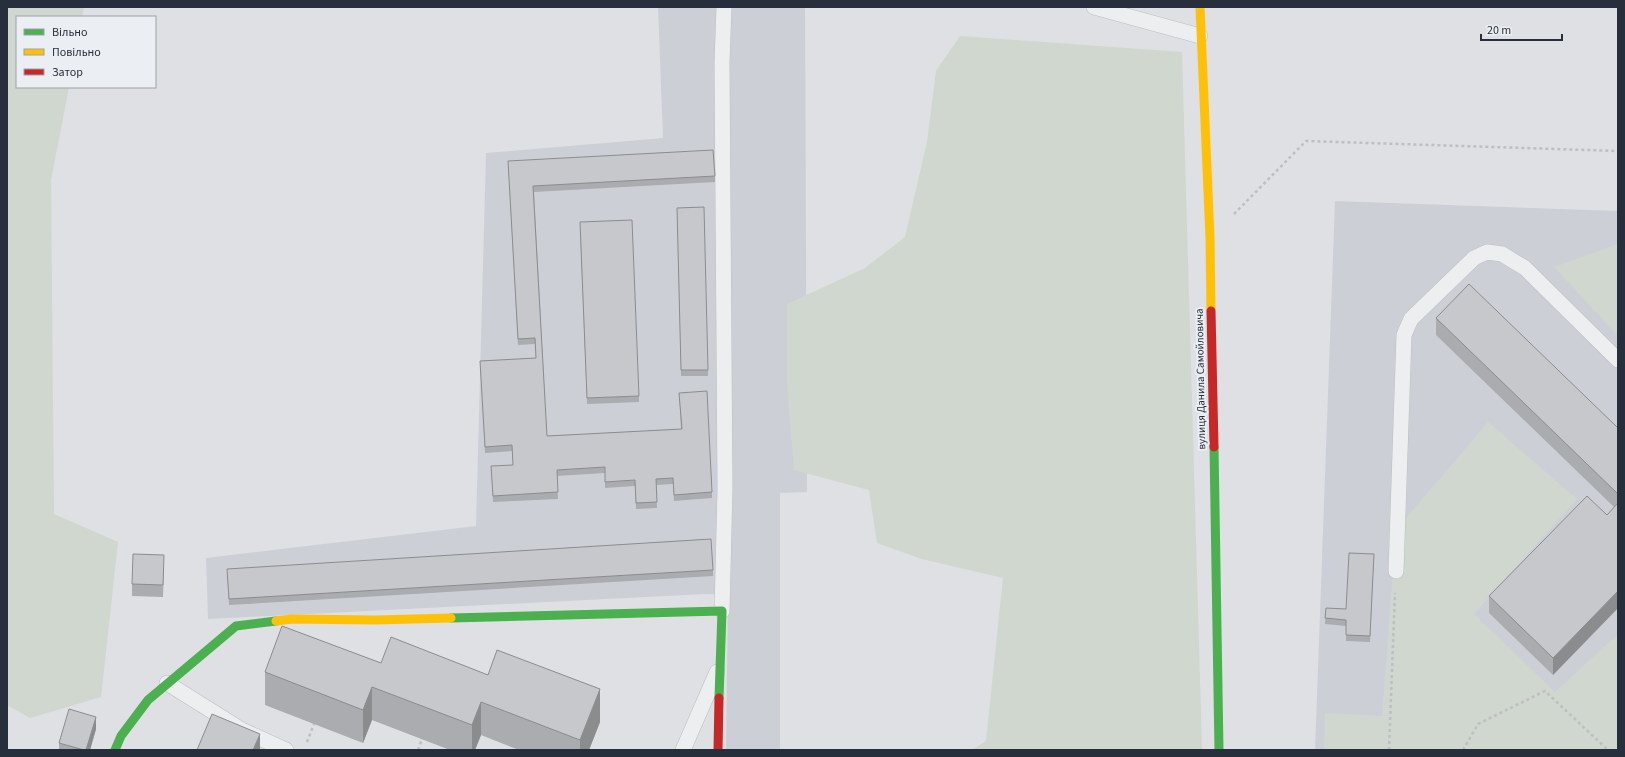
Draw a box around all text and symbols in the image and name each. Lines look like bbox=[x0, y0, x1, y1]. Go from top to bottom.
legend bbox=[16, 16, 156, 88]
scale bar bbox=[1481, 16, 1562, 42]
text: 20 m bbox=[1487, 22, 1511, 39]
text: Вільно bbox=[52, 24, 88, 41]
text: Повільно bbox=[52, 44, 101, 61]
text: Затор bbox=[52, 64, 83, 81]
street label: вулиця Данила Самойловича bbox=[1192, 308, 1209, 450]

